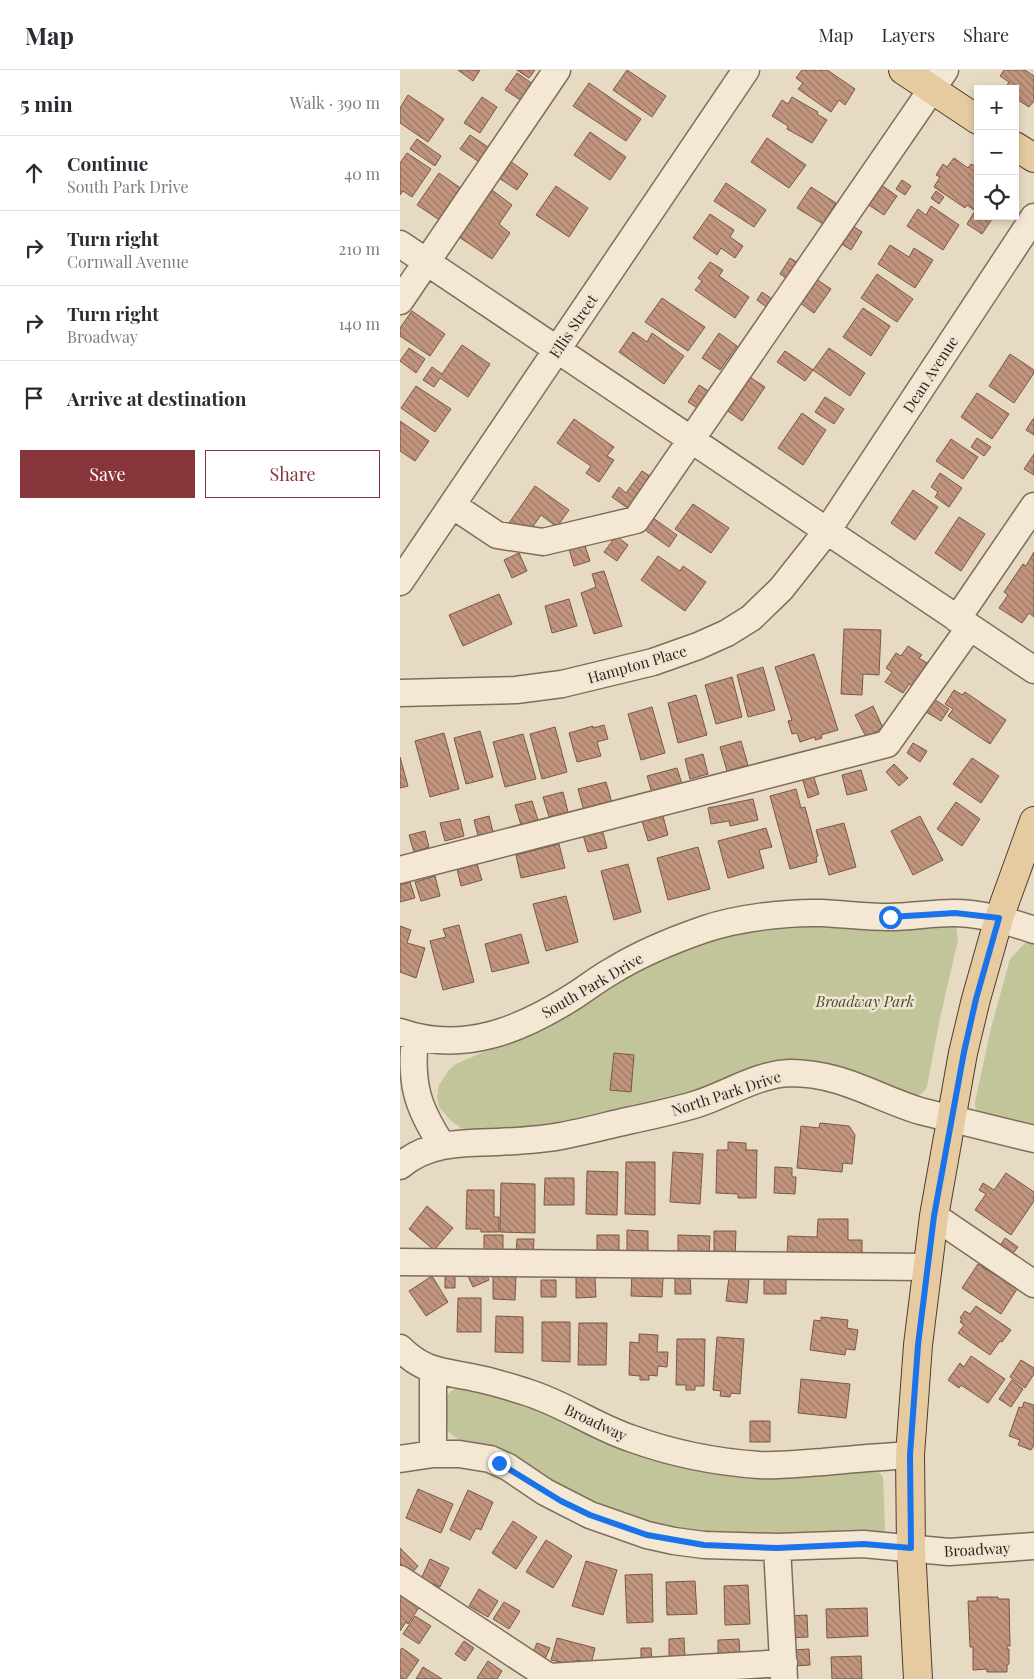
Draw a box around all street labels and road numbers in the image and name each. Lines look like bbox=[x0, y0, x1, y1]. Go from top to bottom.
street label: Ellis Street bbox=[544, 290, 602, 362]
street label: Dean Avenue bbox=[898, 332, 962, 416]
street label: Hampton Place bbox=[585, 640, 689, 688]
street label: South Park Drive bbox=[538, 948, 646, 1022]
street label: North Park Drive bbox=[669, 1066, 783, 1120]
street label: Broadway bbox=[562, 1399, 631, 1445]
street label: Broadway bbox=[943, 1537, 1011, 1561]

